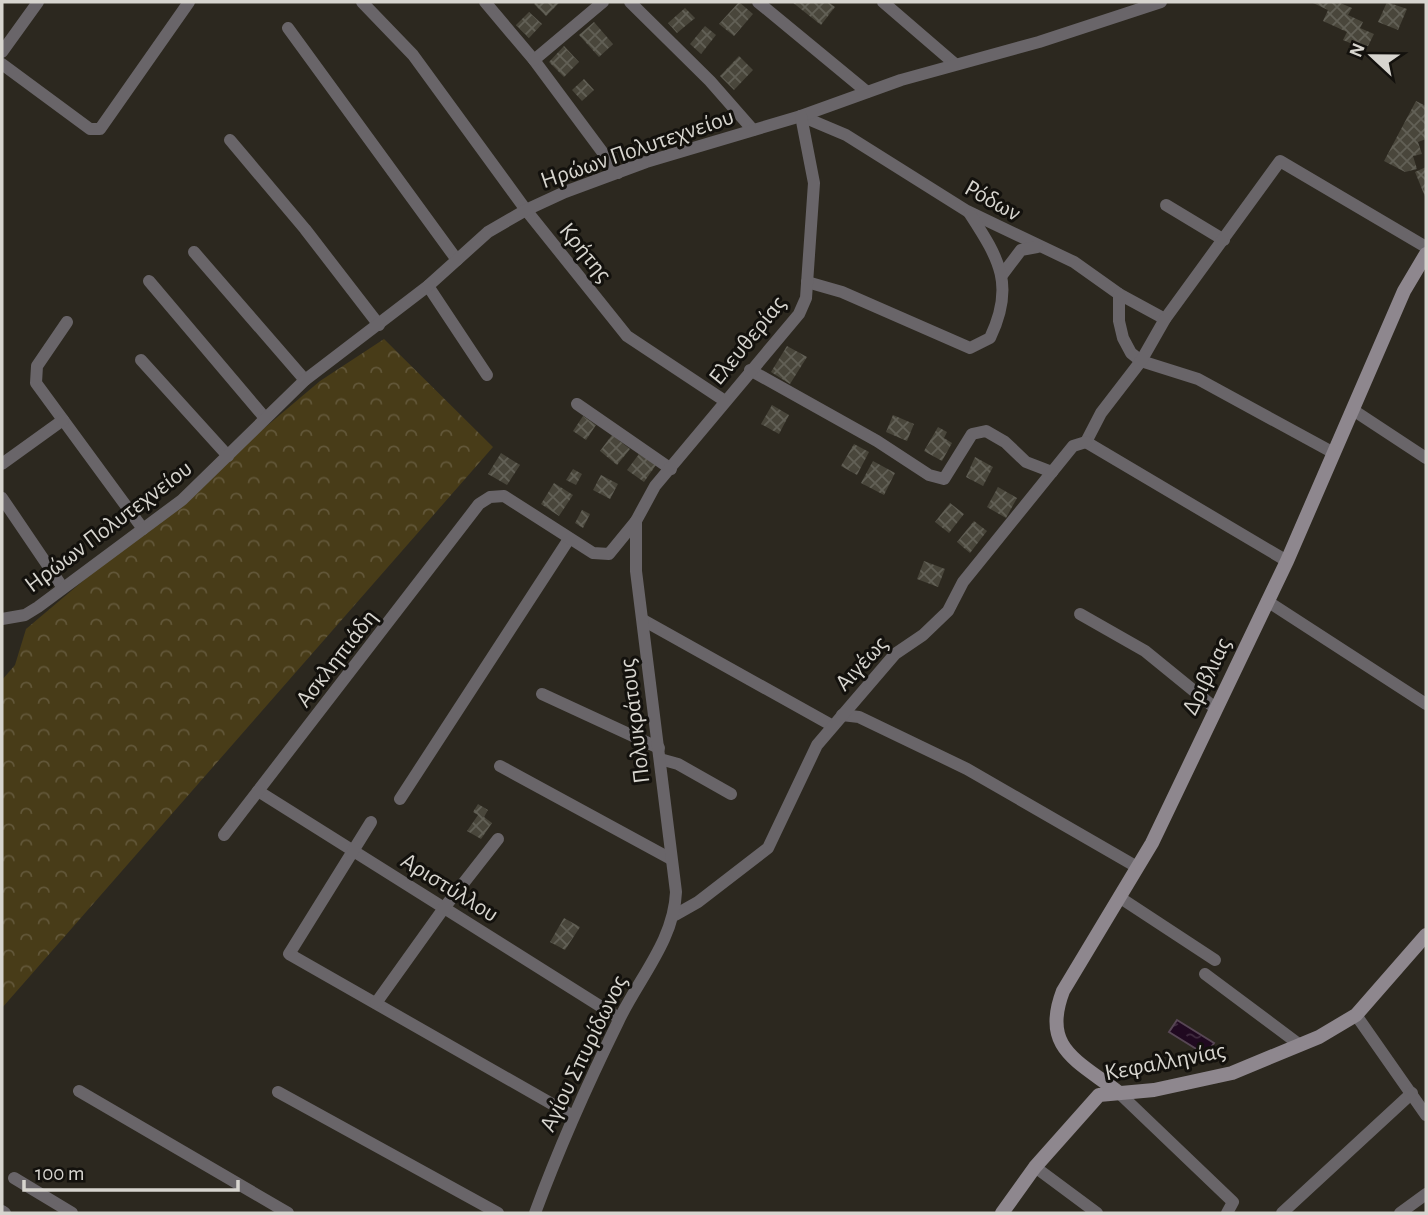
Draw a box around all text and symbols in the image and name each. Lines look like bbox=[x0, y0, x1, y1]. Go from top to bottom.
north arrow bbox=[1337, 21, 1407, 91]
text: N bbox=[1346, 41, 1369, 60]
street label: Ηρώων Πολυτεχνείου bbox=[538, 105, 737, 193]
street label: Ρόδων bbox=[960, 176, 1025, 226]
street label: Κρήτης bbox=[554, 219, 616, 287]
street label: Ελευθερίας bbox=[705, 292, 791, 390]
street label: Ηρώων Πολυτεχνείου bbox=[20, 456, 197, 597]
street label: Ασκληπιάδη bbox=[291, 605, 382, 712]
street label: Αιγέως bbox=[831, 632, 893, 696]
street label: Δριβλιας bbox=[1178, 634, 1236, 719]
street label: Πολυκράτους bbox=[615, 657, 655, 785]
street label: Αριστύλλου bbox=[397, 849, 502, 927]
street label: Αγίου Σπυρίδωνος bbox=[536, 971, 632, 1135]
street label: Κεφαλληνίας bbox=[1103, 1039, 1228, 1085]
scale bar bbox=[24, 1148, 238, 1192]
text: 100 m bbox=[35, 1163, 85, 1184]

